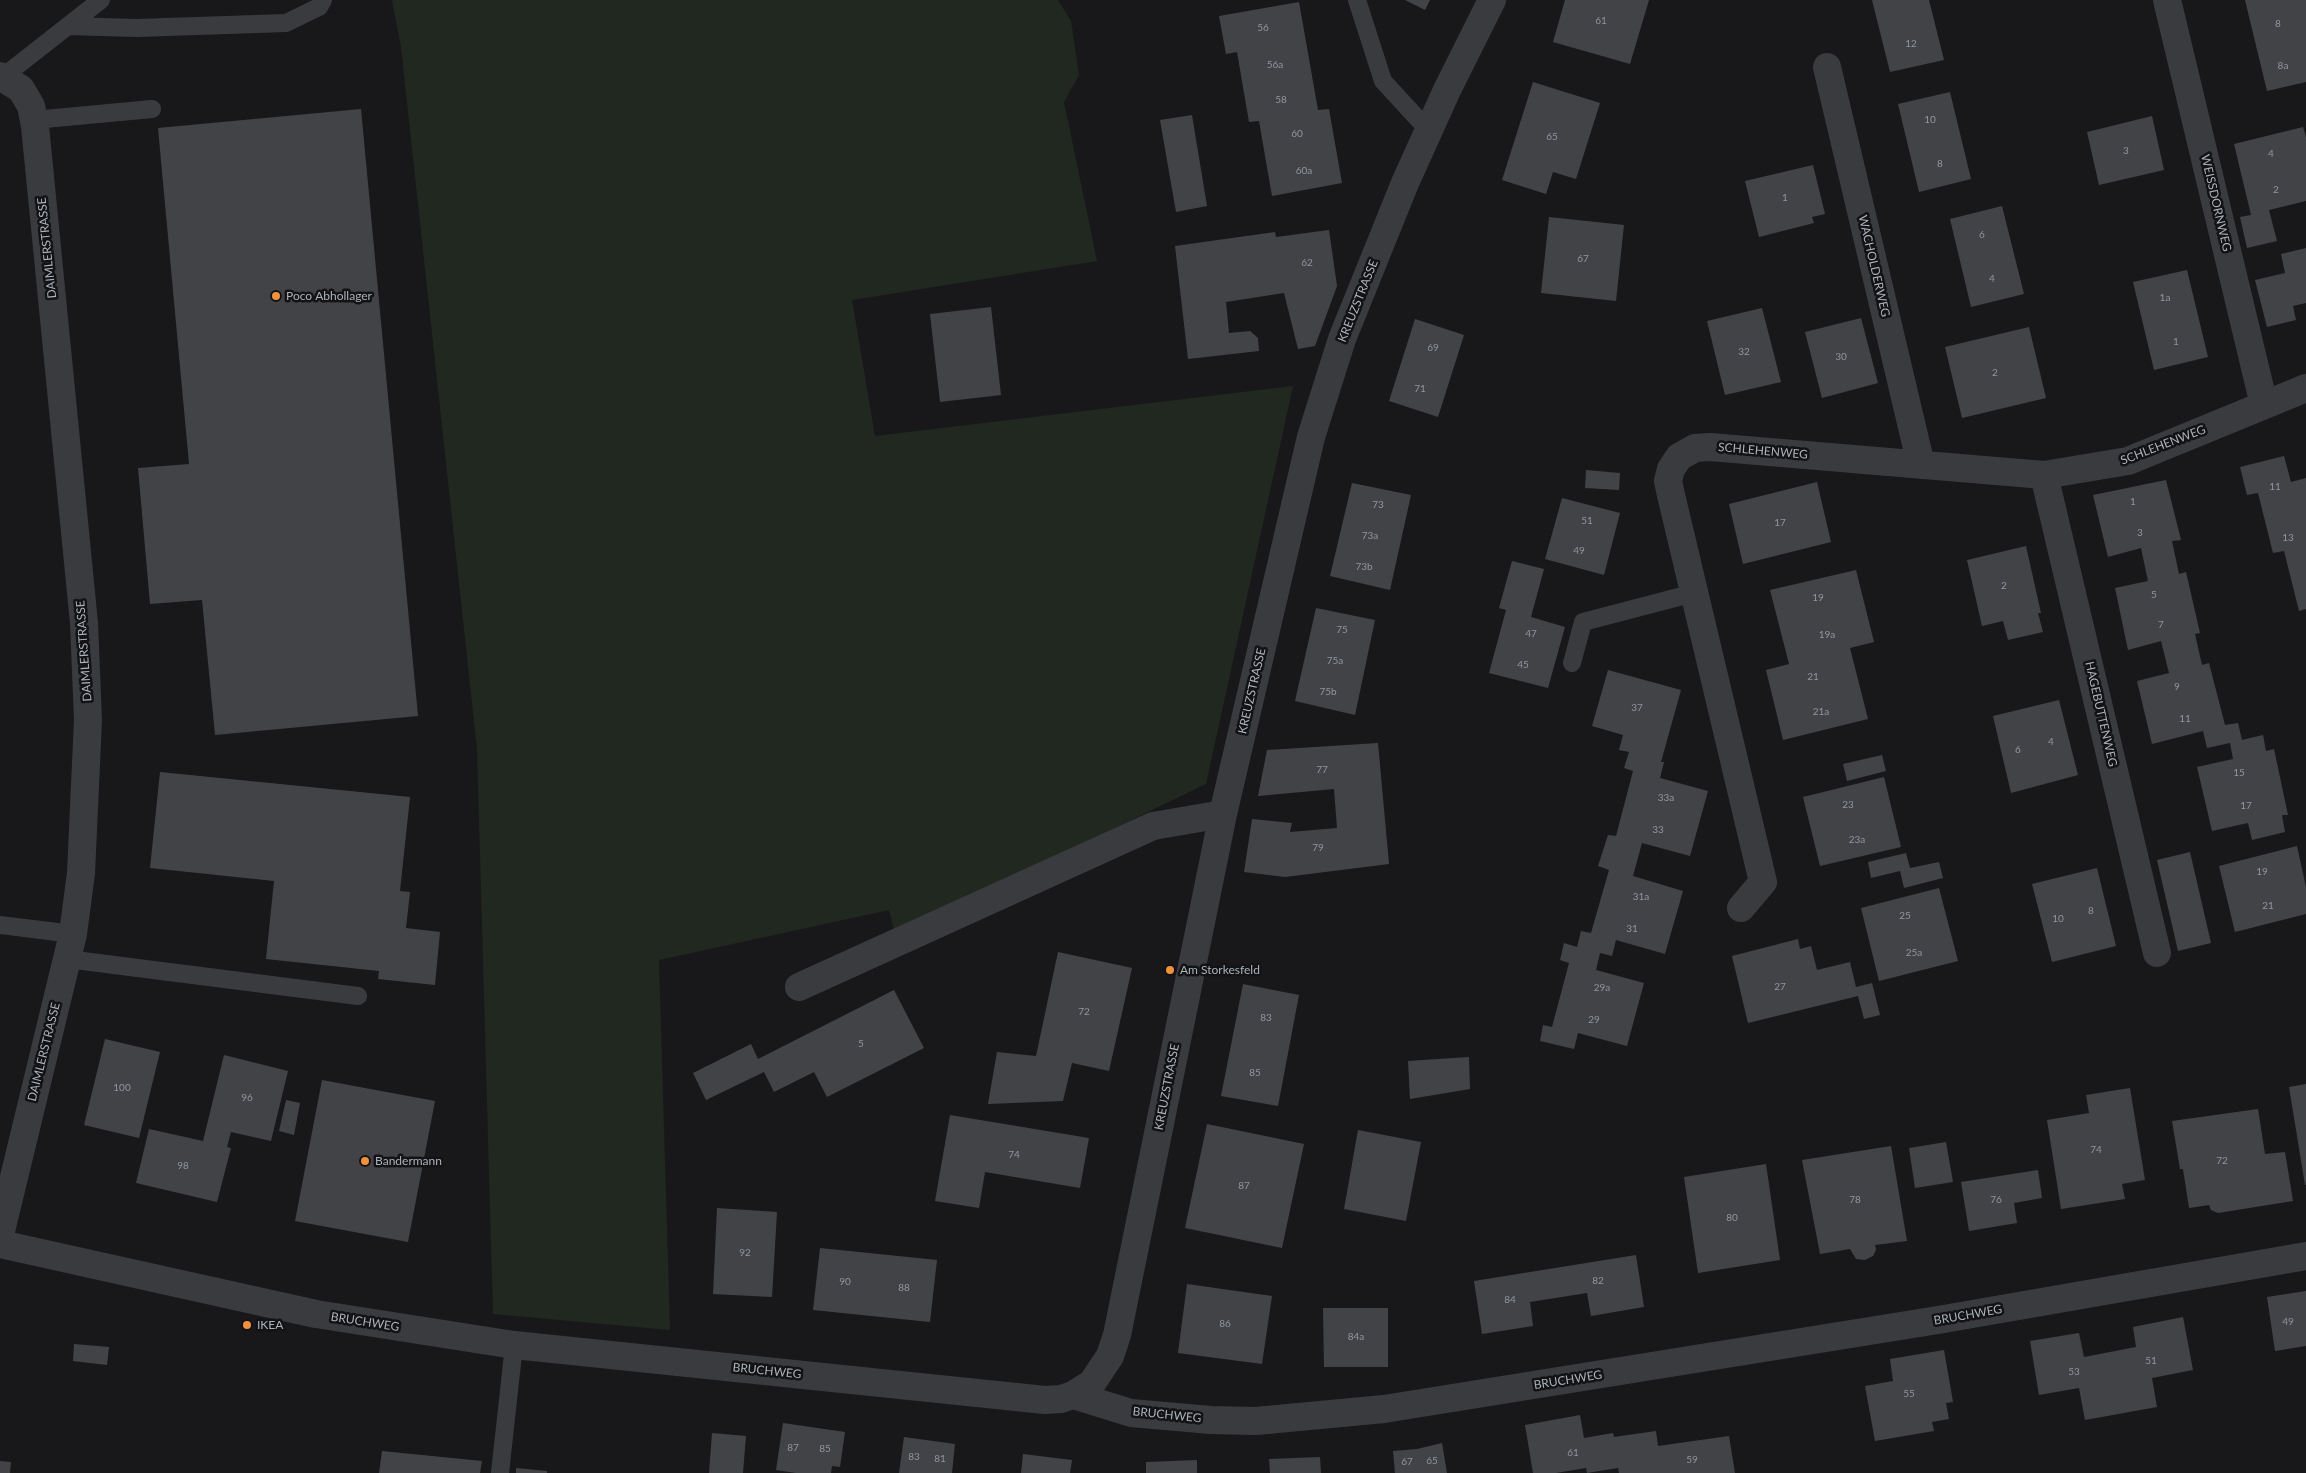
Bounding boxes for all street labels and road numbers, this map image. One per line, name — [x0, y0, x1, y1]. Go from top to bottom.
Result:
street label: WEISSDORNWEG — [2198, 153, 2234, 253]
street label: DAIMLERSTRASSE — [35, 197, 59, 299]
street label: WACHOLDERWEG — [1855, 214, 1893, 318]
street label: KREUZSTRASSE — [1335, 258, 1381, 344]
street label: SCHLEHENWEG — [2118, 422, 2208, 468]
street label: SCHLEHENWEG — [1718, 440, 1808, 462]
street label: DAIMLERSTRASSE — [73, 600, 95, 702]
street label: KREUZSTRASSE — [1235, 647, 1269, 735]
street label: HAGEBUTTENWEG — [2082, 660, 2120, 768]
street label: DAIMLERSTRASSE — [25, 1001, 63, 1103]
street label: KREUZSTRASSE — [1152, 1043, 1182, 1131]
street label: BRUCHWEG — [1933, 1302, 2003, 1328]
street label: BRUCHWEG — [330, 1309, 400, 1335]
street label: BRUCHWEG — [732, 1360, 802, 1382]
street label: BRUCHWEG — [1533, 1367, 1603, 1393]
street label: BRUCHWEG — [1132, 1404, 1202, 1426]

